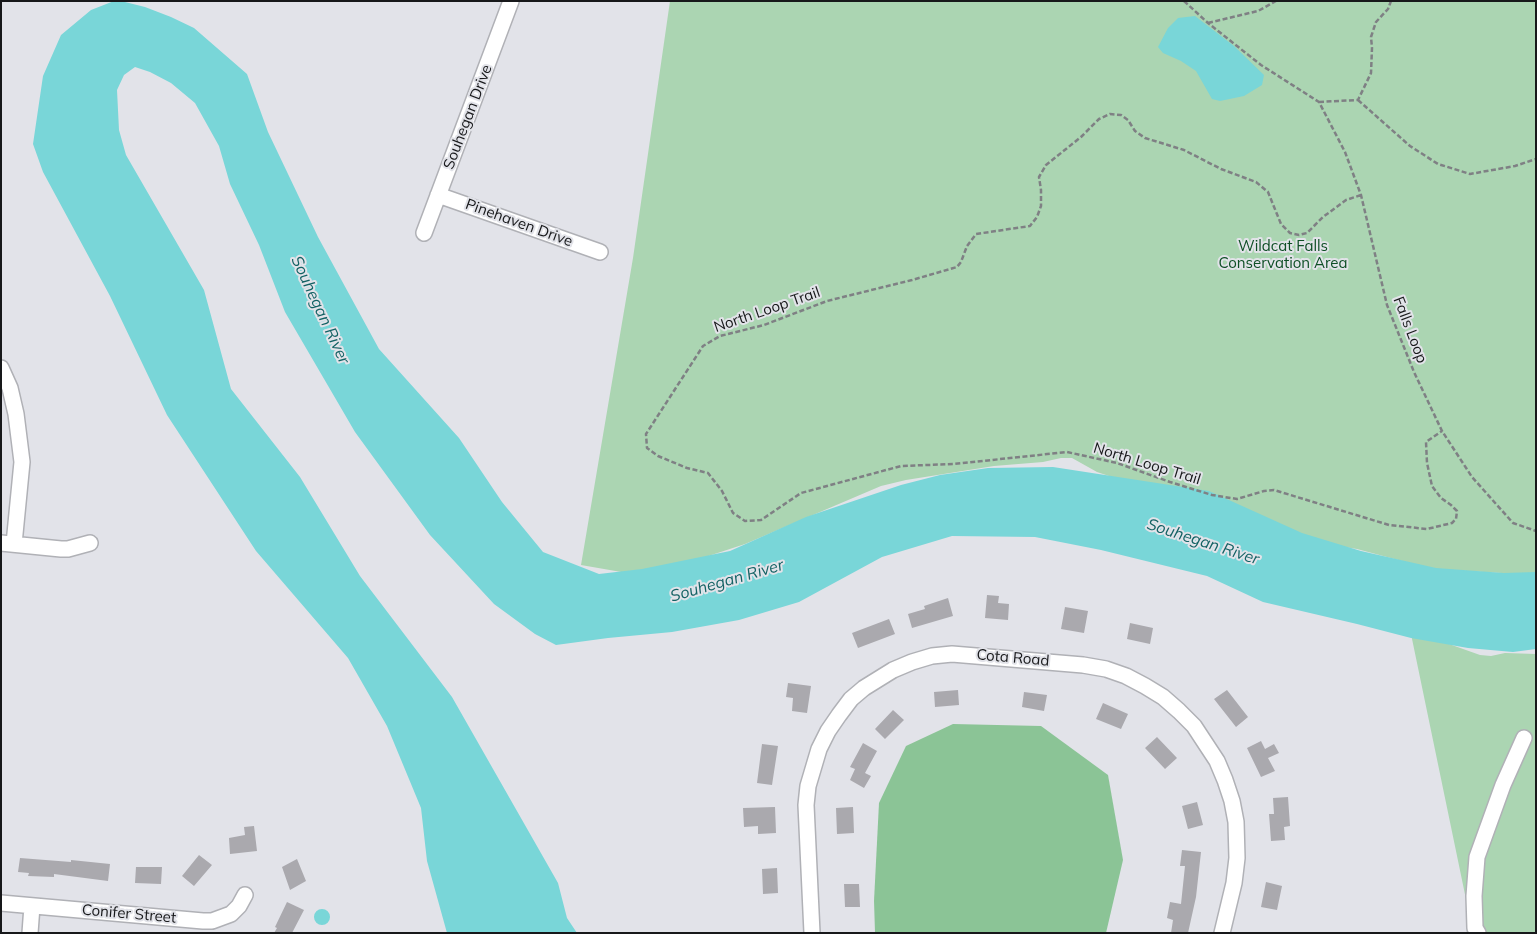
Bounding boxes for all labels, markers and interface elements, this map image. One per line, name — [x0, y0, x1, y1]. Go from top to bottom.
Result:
street label: Souhegan Drive — [440, 62, 496, 172]
street label: Pinehaven Drive — [463, 195, 575, 251]
park label: Wildcat Falls Conservation Area — [1218, 237, 1348, 272]
water label: Souhegan River — [287, 253, 353, 367]
street label: North Loop Trail — [712, 283, 822, 337]
street label: Falls Loop — [1389, 294, 1431, 366]
street label: North Loop Trail — [1091, 439, 1203, 489]
water label: Souhegan River — [1144, 515, 1262, 569]
water label: Souhegan River — [668, 556, 786, 606]
street label: Cota Road — [976, 646, 1050, 670]
street label: Conifer Street — [81, 901, 177, 927]

